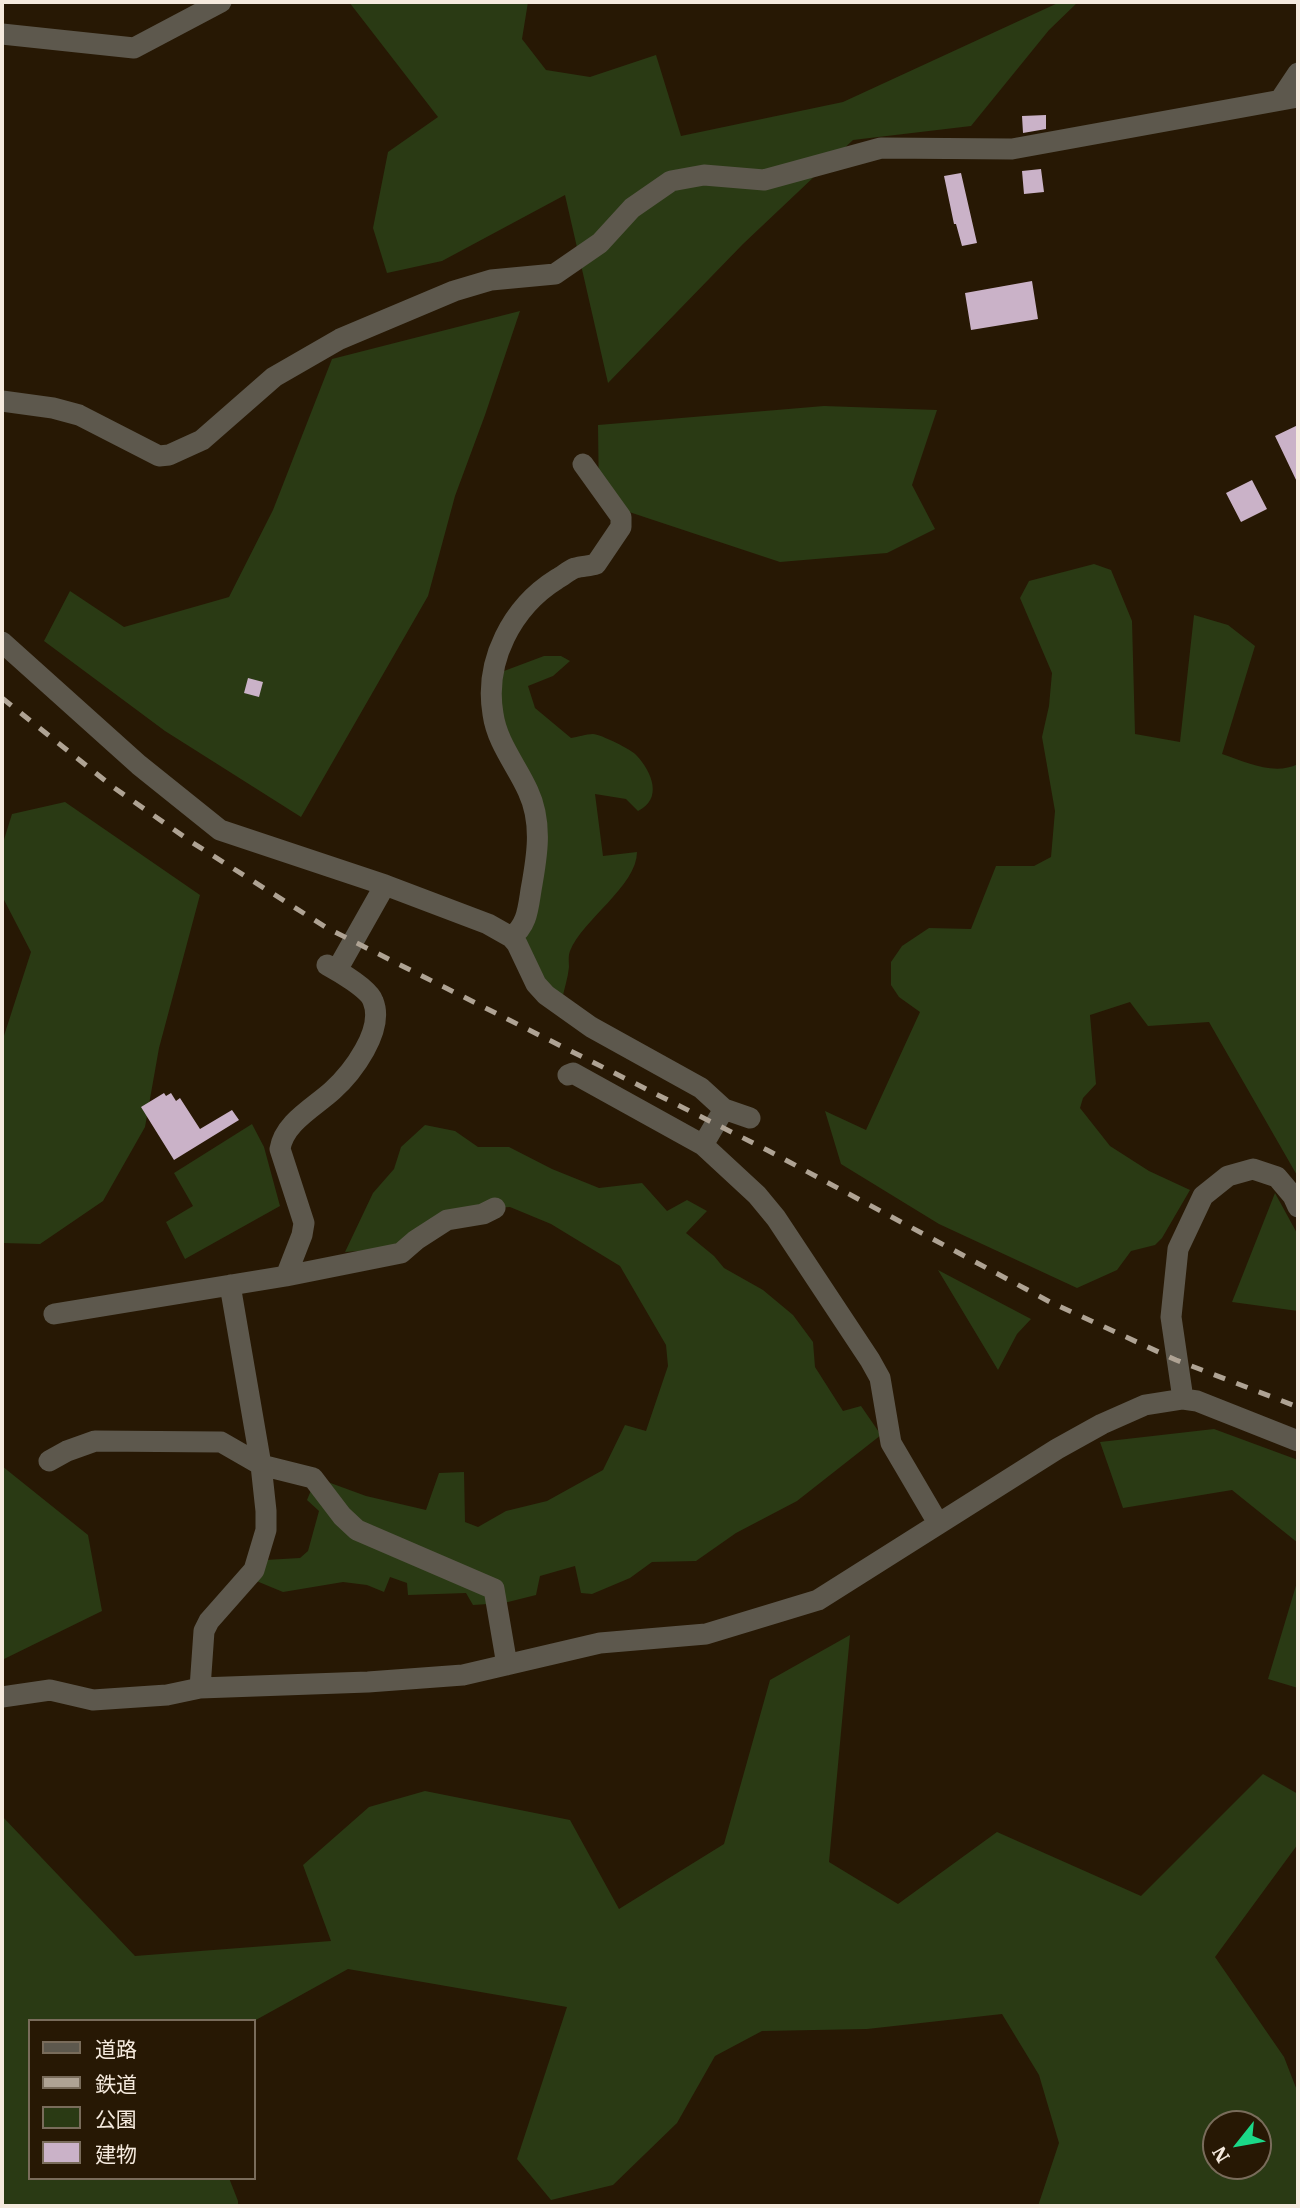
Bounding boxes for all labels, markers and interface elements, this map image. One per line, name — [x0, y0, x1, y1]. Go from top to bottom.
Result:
legend — [28, 2019, 256, 2180]
text: 道路 — [95, 2035, 137, 2063]
text: 鉄道 — [95, 2070, 137, 2098]
text: 公園 — [95, 2105, 137, 2133]
north arrow — [1202, 2110, 1272, 2180]
text: 建物 — [95, 2140, 137, 2168]
text: N — [1207, 2142, 1235, 2167]

